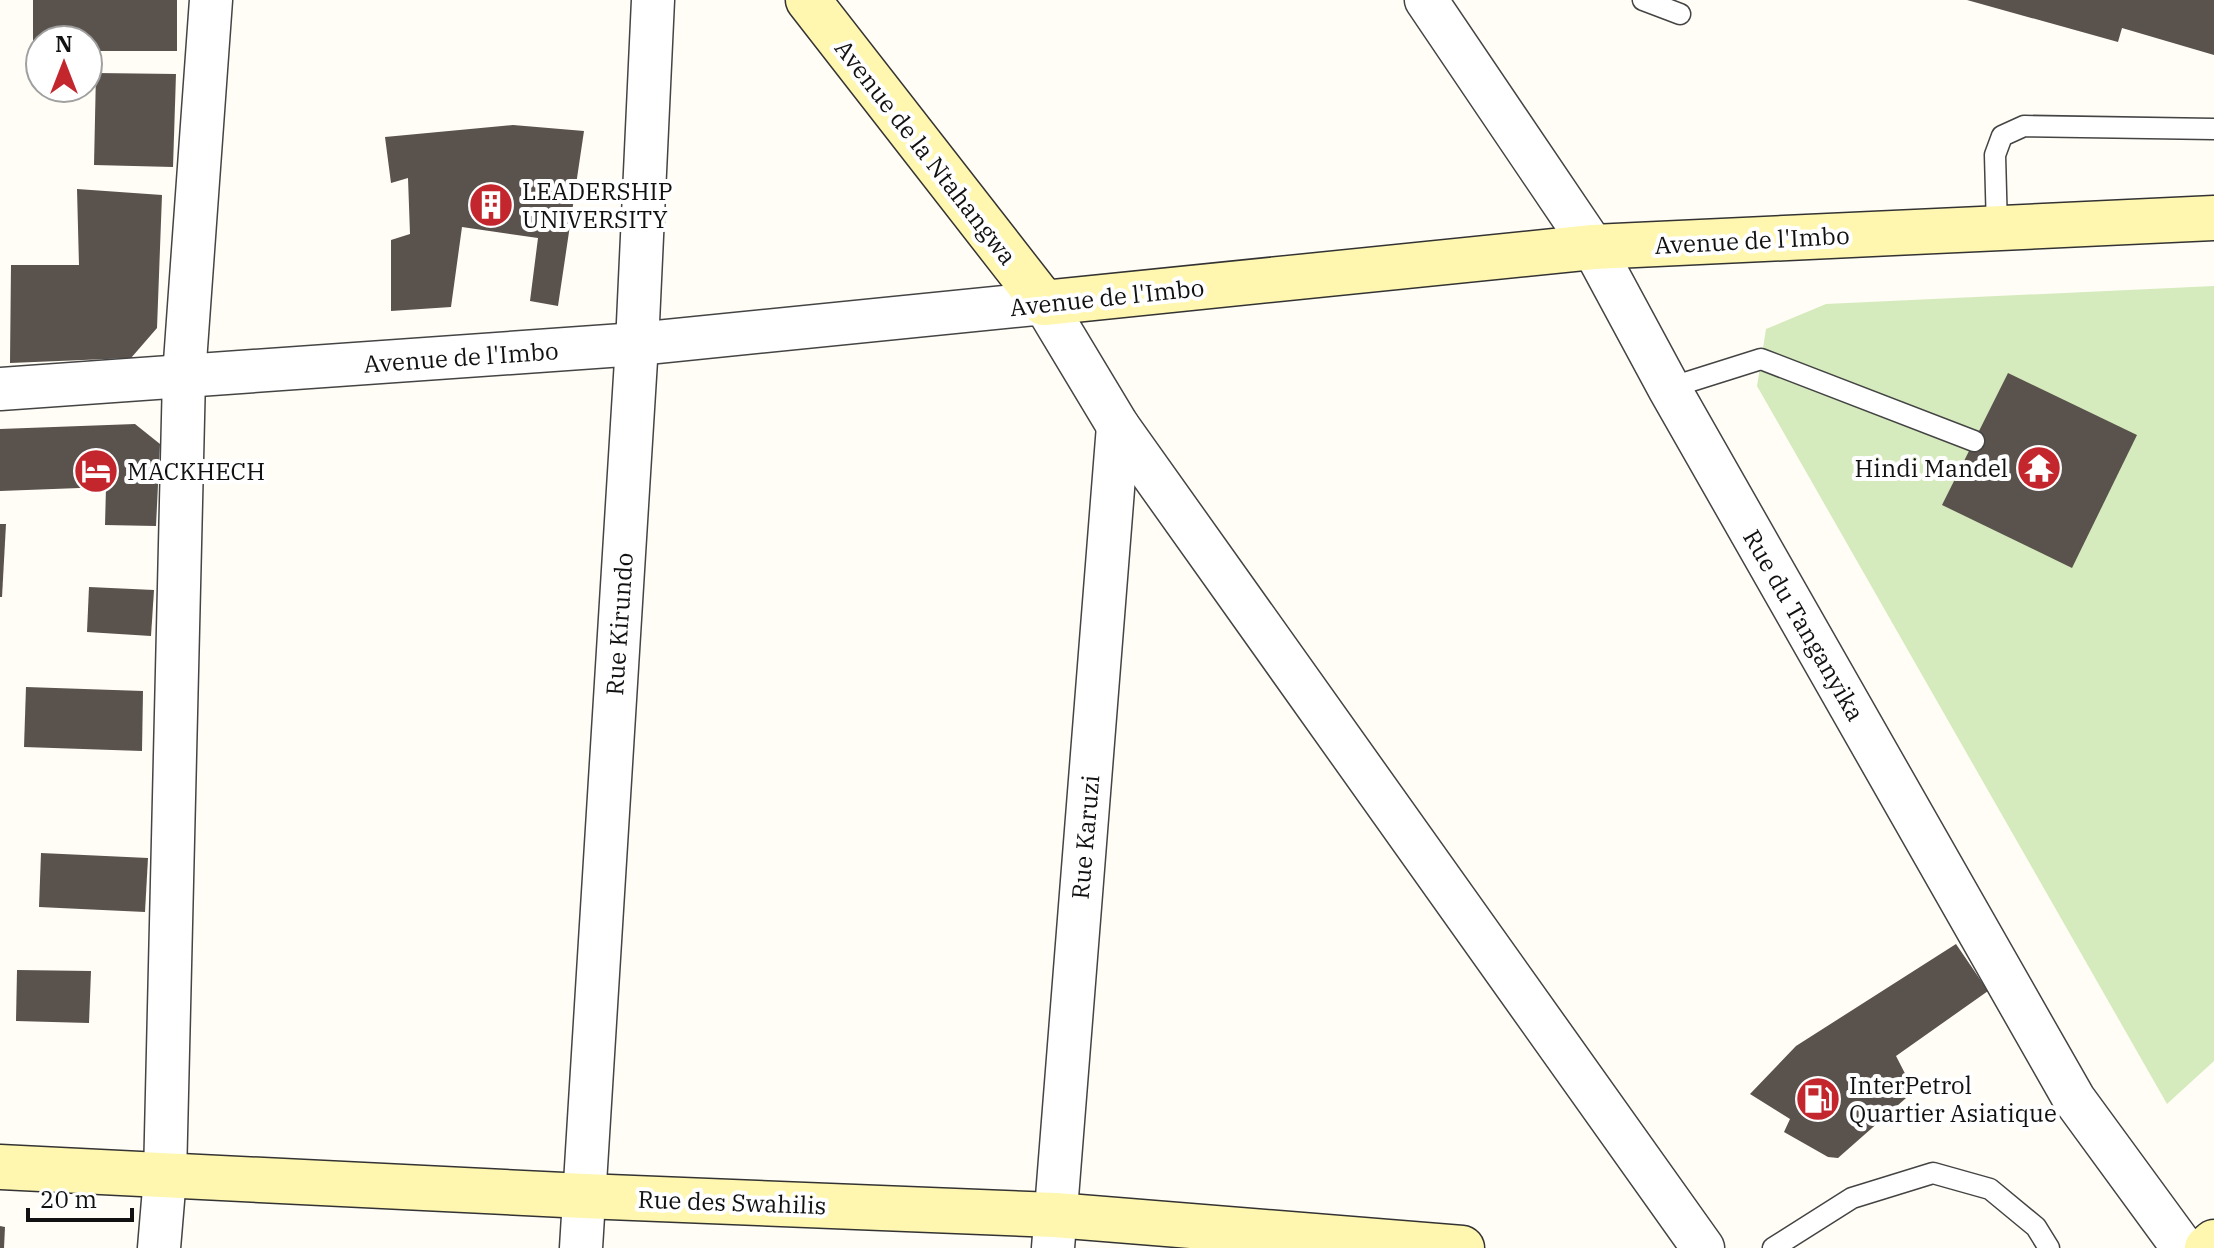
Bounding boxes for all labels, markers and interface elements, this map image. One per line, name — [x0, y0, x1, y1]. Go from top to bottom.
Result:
north arrow — [24, 24, 104, 104]
text: N — [55, 29, 73, 58]
street label: Avenue de la Ntahangwa — [828, 33, 1024, 271]
place label: LEADERSHIP UNIVERSITY — [522, 175, 673, 235]
building icon: LEADERSHIP UNIVERSITY — [467, 181, 515, 229]
street label: Avenue de l'Imbo — [1654, 219, 1850, 261]
street label: Avenue de l'Imbo — [1008, 271, 1206, 323]
street label: Avenue de l'Imbo — [362, 334, 560, 380]
temple icon: Hindi Mandel — [2015, 444, 2063, 492]
hotel icon: MACKHECH — [72, 447, 120, 495]
place label: Hindi Mandel — [1854, 452, 2008, 484]
place label: MACKHECH — [127, 455, 265, 487]
street label: Rue du Tanganyika — [1736, 523, 1872, 727]
street label: Rue Kirundo — [598, 551, 640, 697]
street label: Rue Karuzi — [1064, 773, 1106, 901]
place label: InterPetrol Quartier Asiatique — [1849, 1069, 2057, 1129]
fuel station icon: InterPetrol Quartier Asiatique — [1794, 1075, 1842, 1123]
scale bar — [28, 1172, 132, 1222]
text: 20 m — [40, 1183, 97, 1215]
street label: Rue des Swahilis — [637, 1183, 827, 1221]

